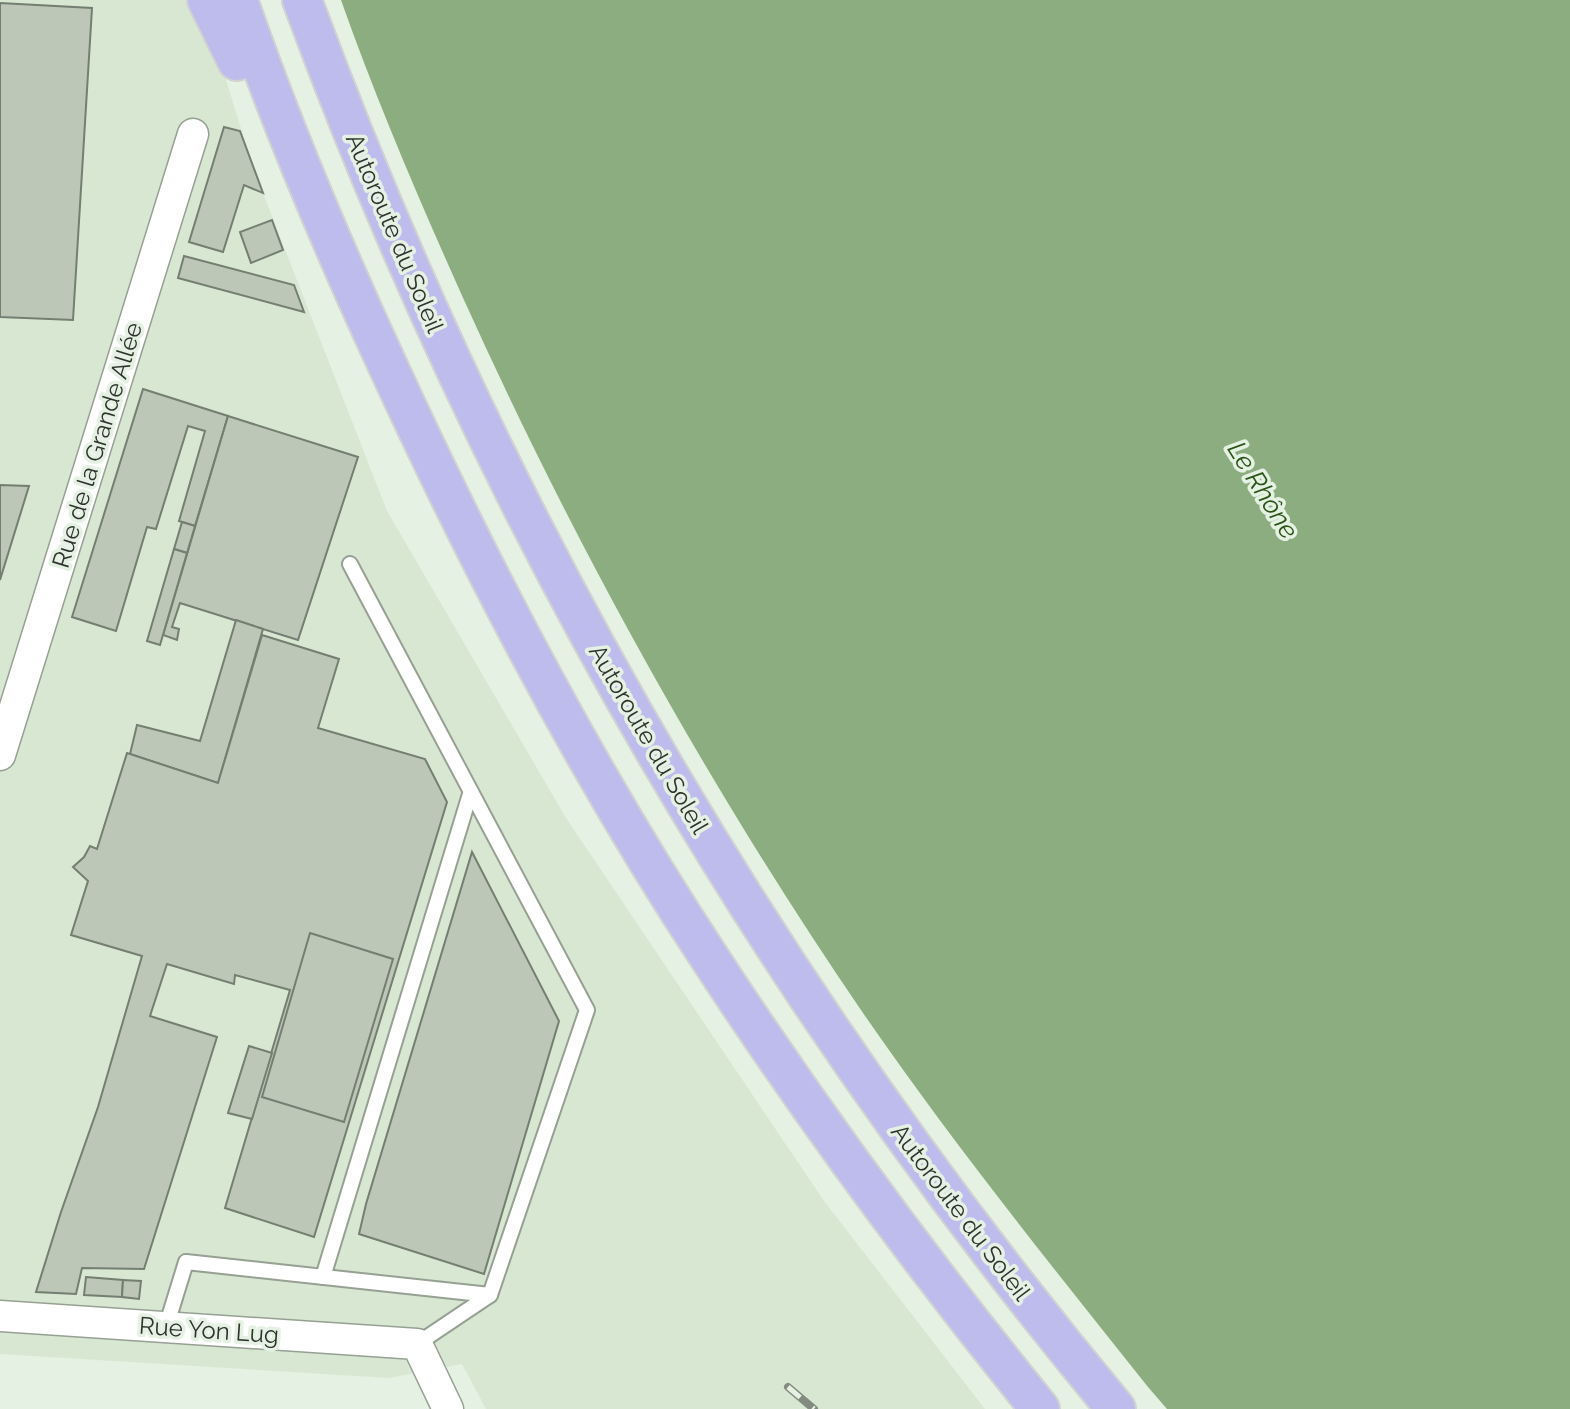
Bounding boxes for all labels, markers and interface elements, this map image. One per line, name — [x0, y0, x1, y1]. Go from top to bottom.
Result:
street label: Autoroute du Soleil — [340, 129, 450, 337]
street label: Rue de la Grande Allée — [46, 319, 148, 571]
water label: Le Rhône — [1222, 436, 1304, 544]
street label: Autoroute du Soleil — [583, 639, 715, 839]
street label: Autoroute du Soleil — [885, 1118, 1037, 1306]
street label: Rue Yon Lug — [138, 1311, 280, 1349]

